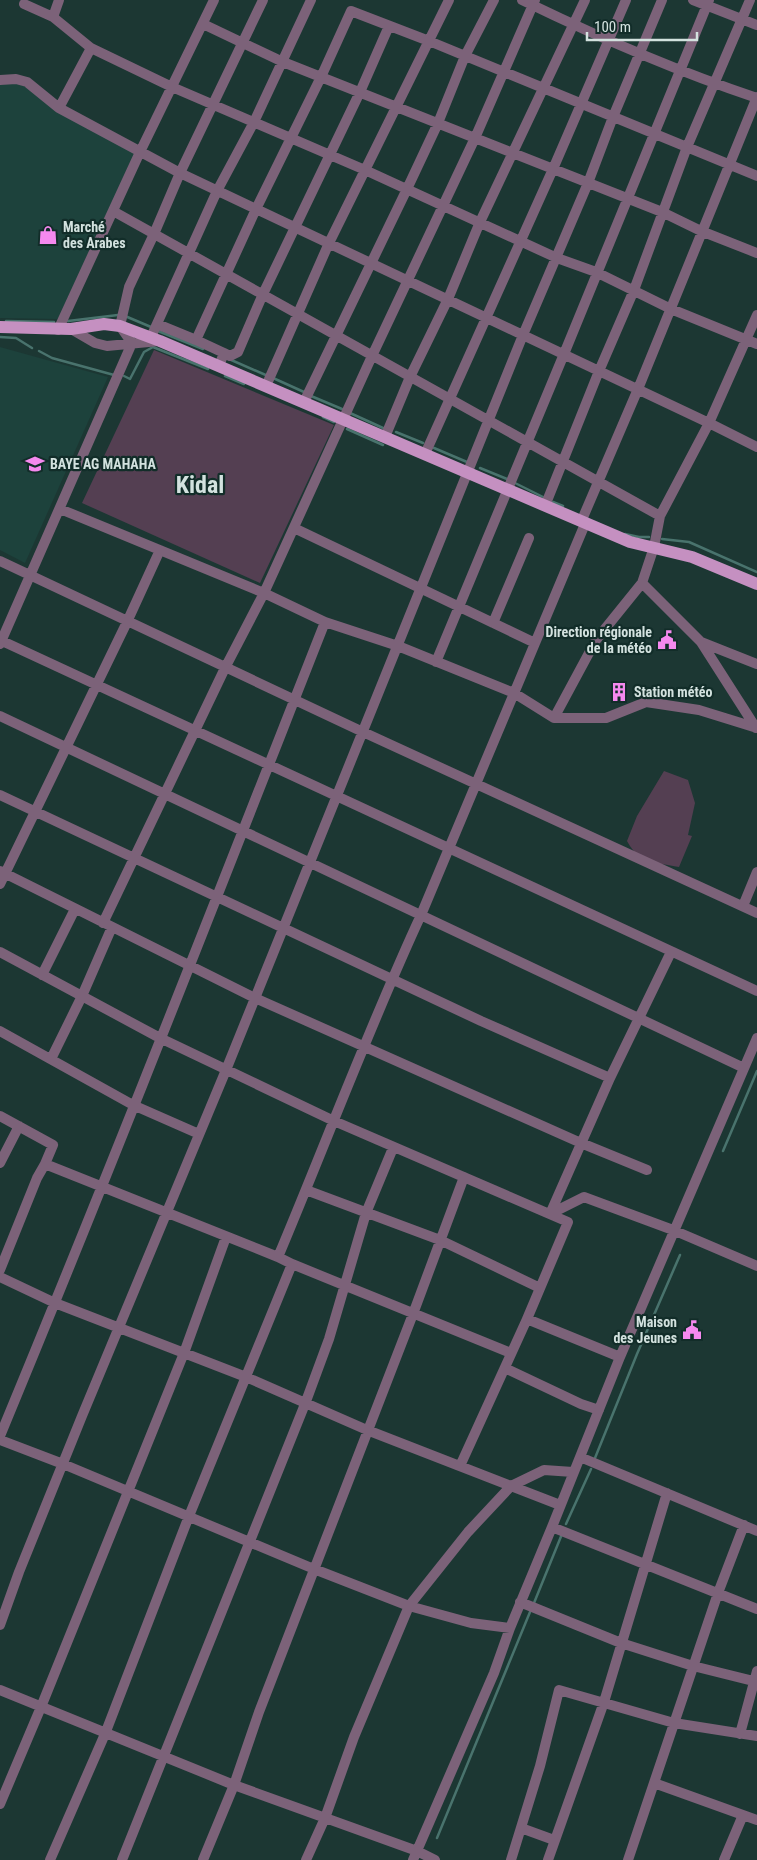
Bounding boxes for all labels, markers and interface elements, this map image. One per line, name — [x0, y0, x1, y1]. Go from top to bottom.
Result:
scale bar — [587, 10, 697, 42]
text: 100 m — [594, 18, 631, 36]
place label: Marché des Arabes — [63, 219, 126, 251]
shop icon: Marché des Arabes — [37, 224, 59, 246]
school or university icon: BAYE AG MAHAHA — [24, 453, 46, 475]
place label: BAYE AG MAHAHA — [50, 456, 156, 472]
district label: Kidal — [176, 471, 224, 499]
place label: Direction régionale de la météo — [546, 624, 652, 656]
public building icon: Direction régionale de la météo — [656, 629, 678, 651]
building icon: Station météo — [608, 681, 630, 703]
place label: Station météo — [634, 684, 712, 700]
place label: Maison des Jeunes — [613, 1314, 677, 1346]
public building icon: Maison des Jeunes — [681, 1319, 703, 1341]

